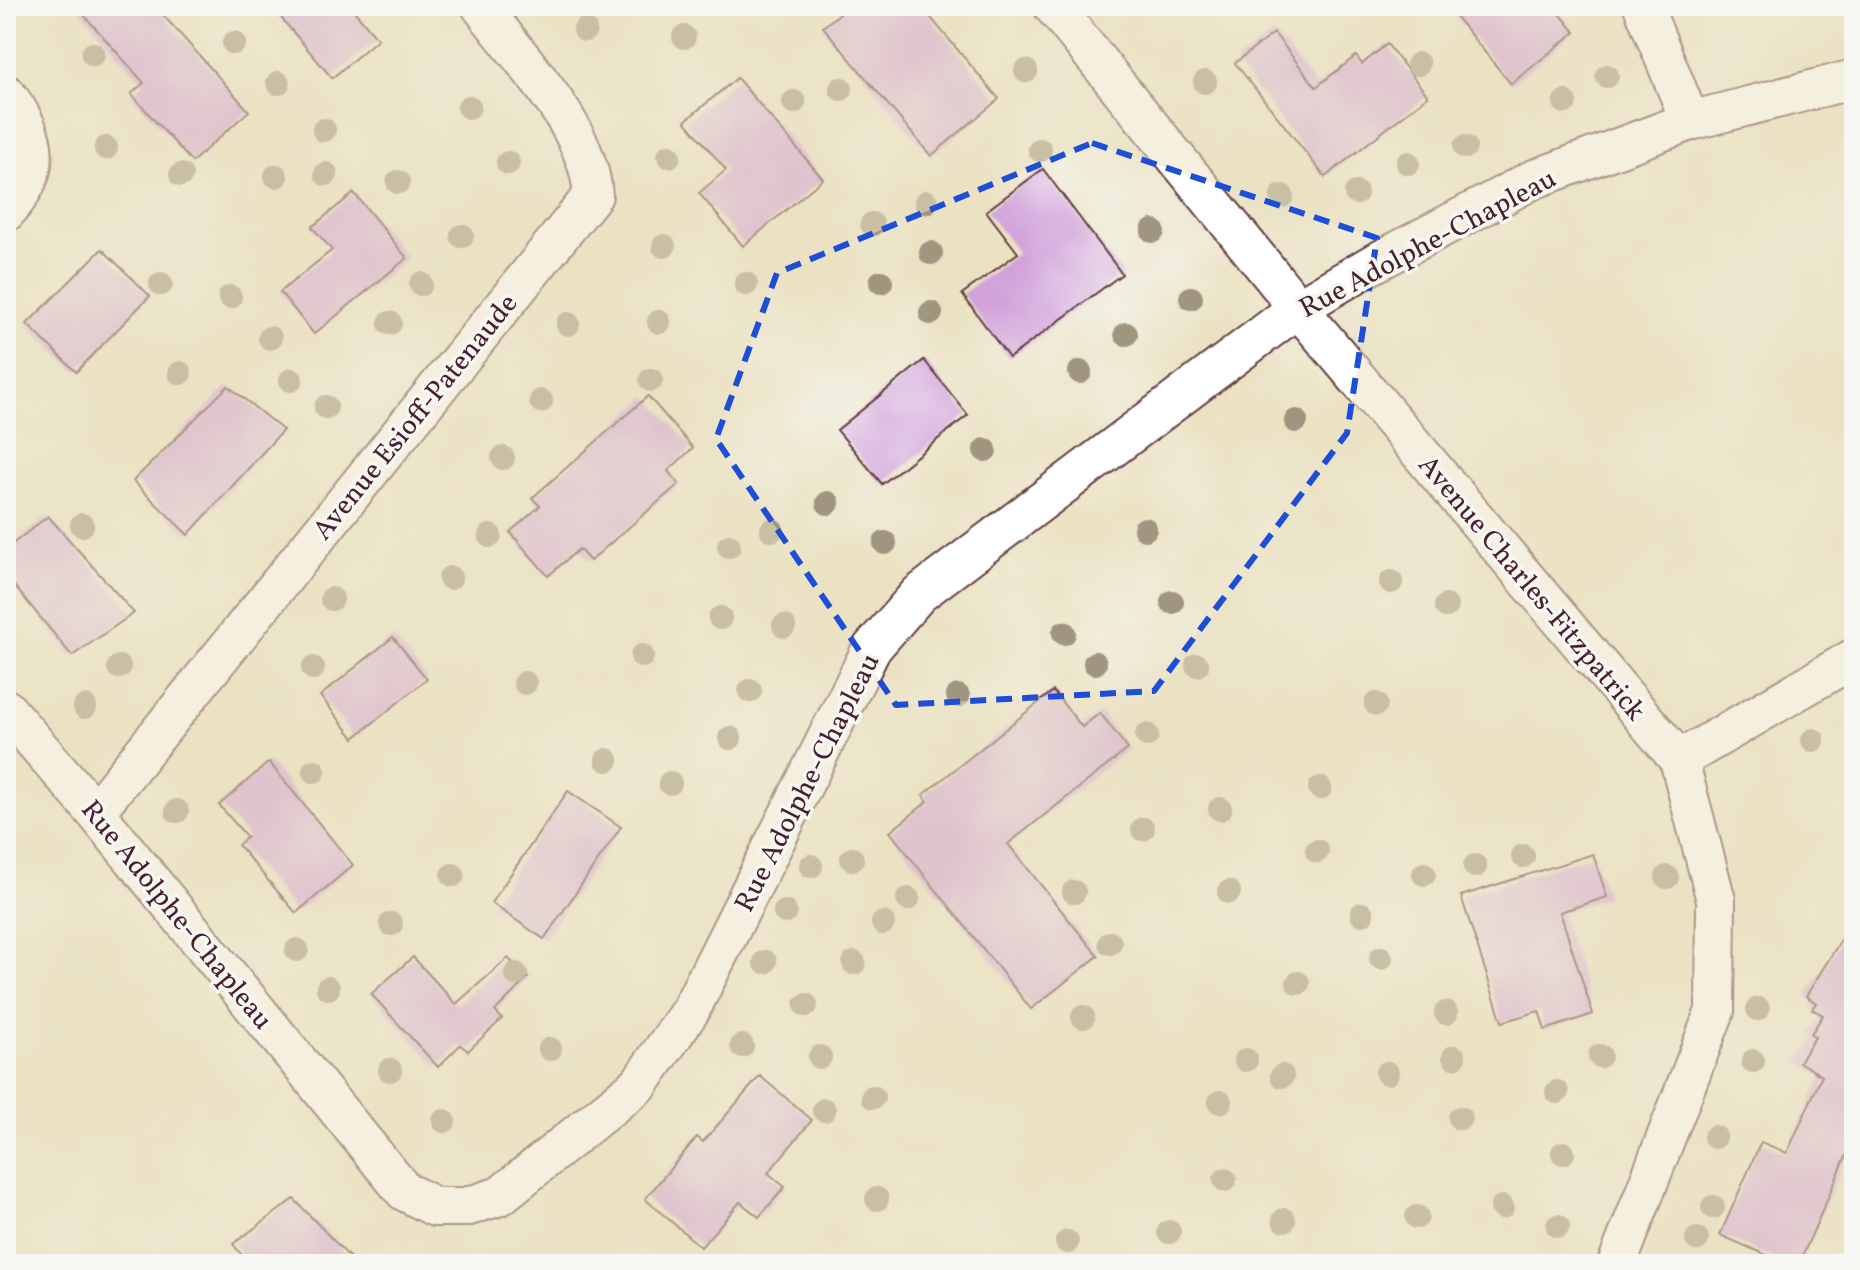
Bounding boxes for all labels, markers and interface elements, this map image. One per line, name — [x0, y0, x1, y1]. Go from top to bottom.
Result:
street label: Rue Adolphe-Chapleau — [1293, 160, 1564, 329]
street label: Avenue Esioff-Patenaude — [304, 286, 528, 549]
street label: Avenue Charles-Fitzpatrick — [1408, 447, 1654, 730]
street label: Rue Adolphe-Chapleau — [726, 647, 890, 919]
street label: Rue Adolphe-Chapleau — [71, 792, 281, 1039]

